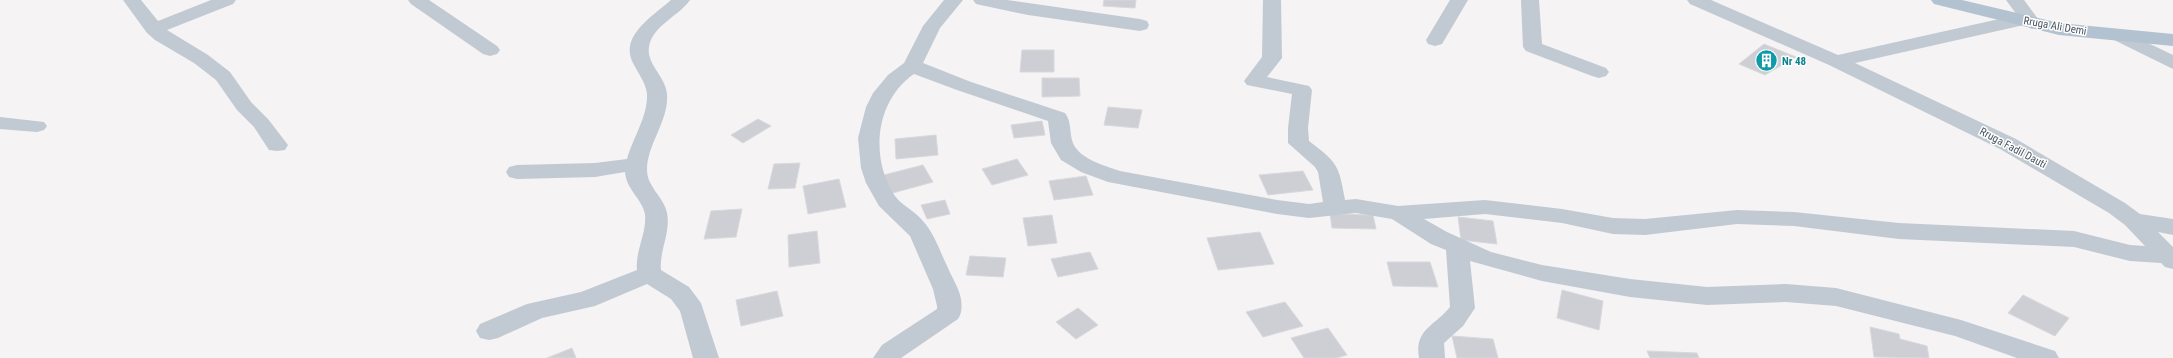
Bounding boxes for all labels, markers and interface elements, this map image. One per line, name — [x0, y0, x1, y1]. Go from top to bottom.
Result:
street label: Rruga Ali Demi — [2022, 14, 2088, 38]
building icon: Nr 48 — [1754, 48, 1780, 74]
place label: Nr 48 — [1782, 55, 1806, 68]
street label: Rruga Fadil Dauti — [1977, 125, 2049, 171]

